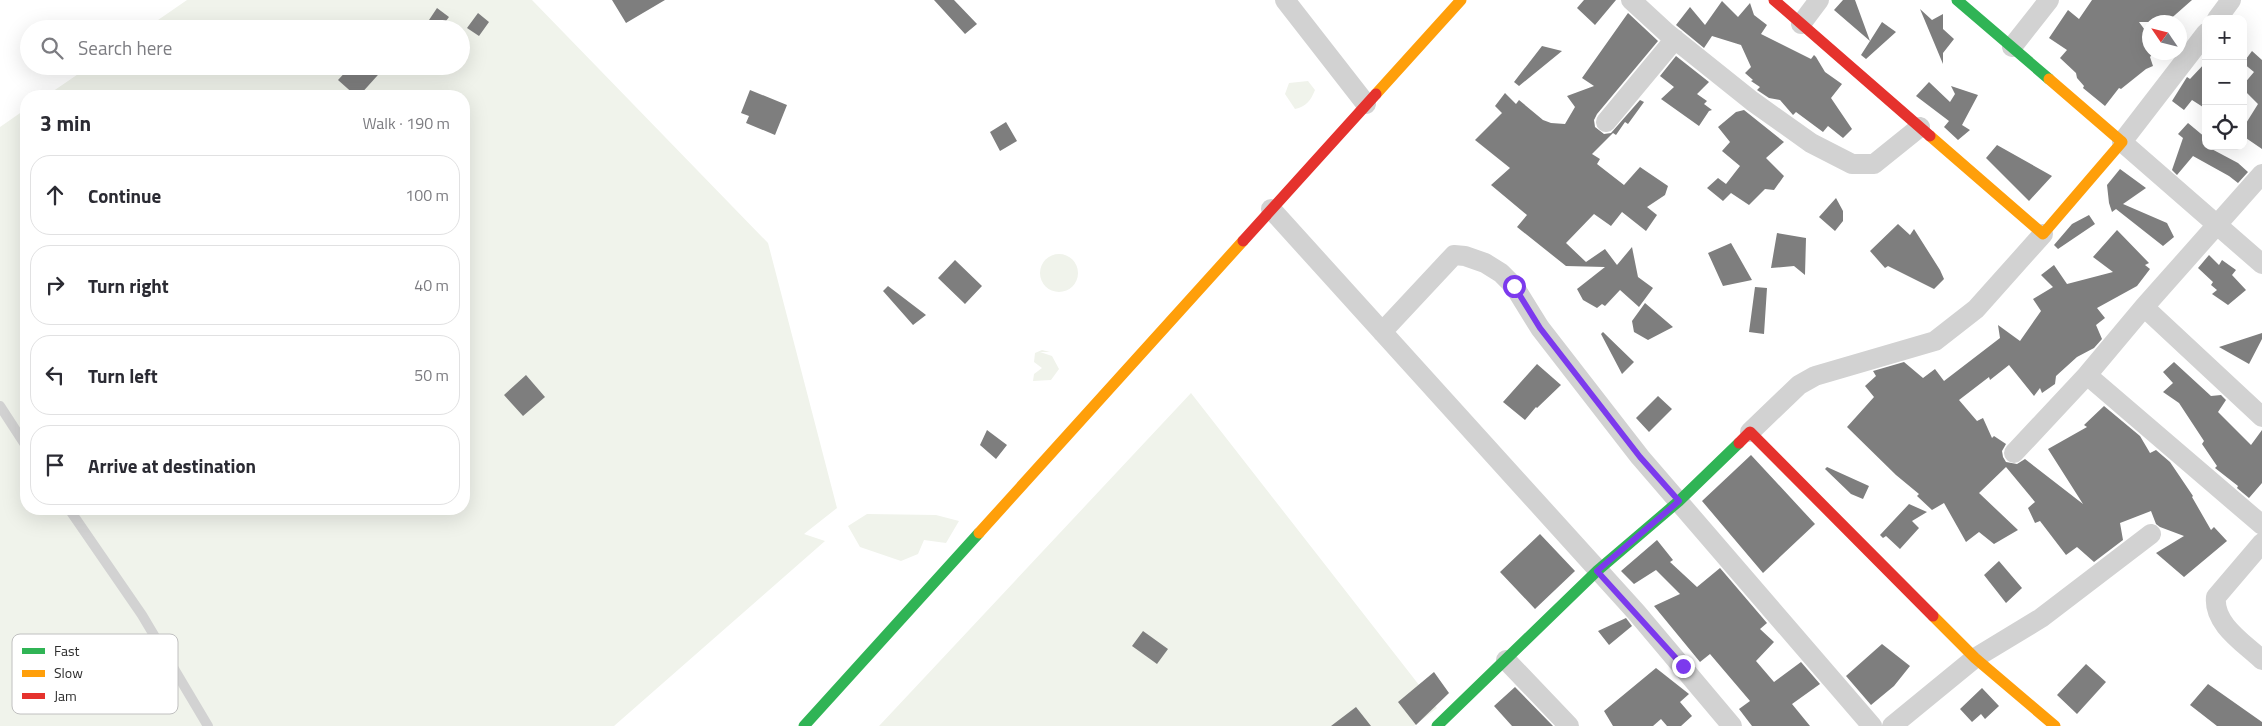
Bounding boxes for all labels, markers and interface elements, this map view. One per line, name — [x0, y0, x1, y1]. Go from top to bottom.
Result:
north arrow — [2142, 15, 2187, 60]
map controls — [2202, 15, 2247, 150]
button: + — [2202, 15, 2247, 60]
search box — [20, 20, 470, 75]
text: Search here — [78, 33, 172, 62]
icon: search — [38, 34, 66, 62]
button: − — [2202, 60, 2247, 105]
button: locate — [2202, 105, 2247, 150]
text: 3 min — [40, 107, 91, 139]
text: Walk · 190 m — [362, 111, 450, 135]
icon: ahead — [41, 181, 69, 209]
text: Continue — [88, 181, 161, 210]
text: 100 m — [405, 183, 449, 207]
icon: right — [41, 271, 69, 299]
text: Turn right — [88, 271, 169, 300]
text: 40 m — [414, 273, 449, 297]
route start — [1503, 275, 1526, 298]
icon: left — [41, 361, 69, 389]
text: Turn left — [88, 361, 158, 390]
text: 50 m — [414, 363, 449, 387]
icon: arrive — [41, 451, 69, 479]
text: Arrive at destination — [88, 451, 256, 480]
legend — [12, 634, 178, 714]
text: Fast — [54, 640, 79, 661]
route end — [1672, 655, 1695, 678]
text: Slow — [54, 662, 83, 683]
text: Jam — [54, 685, 77, 706]

